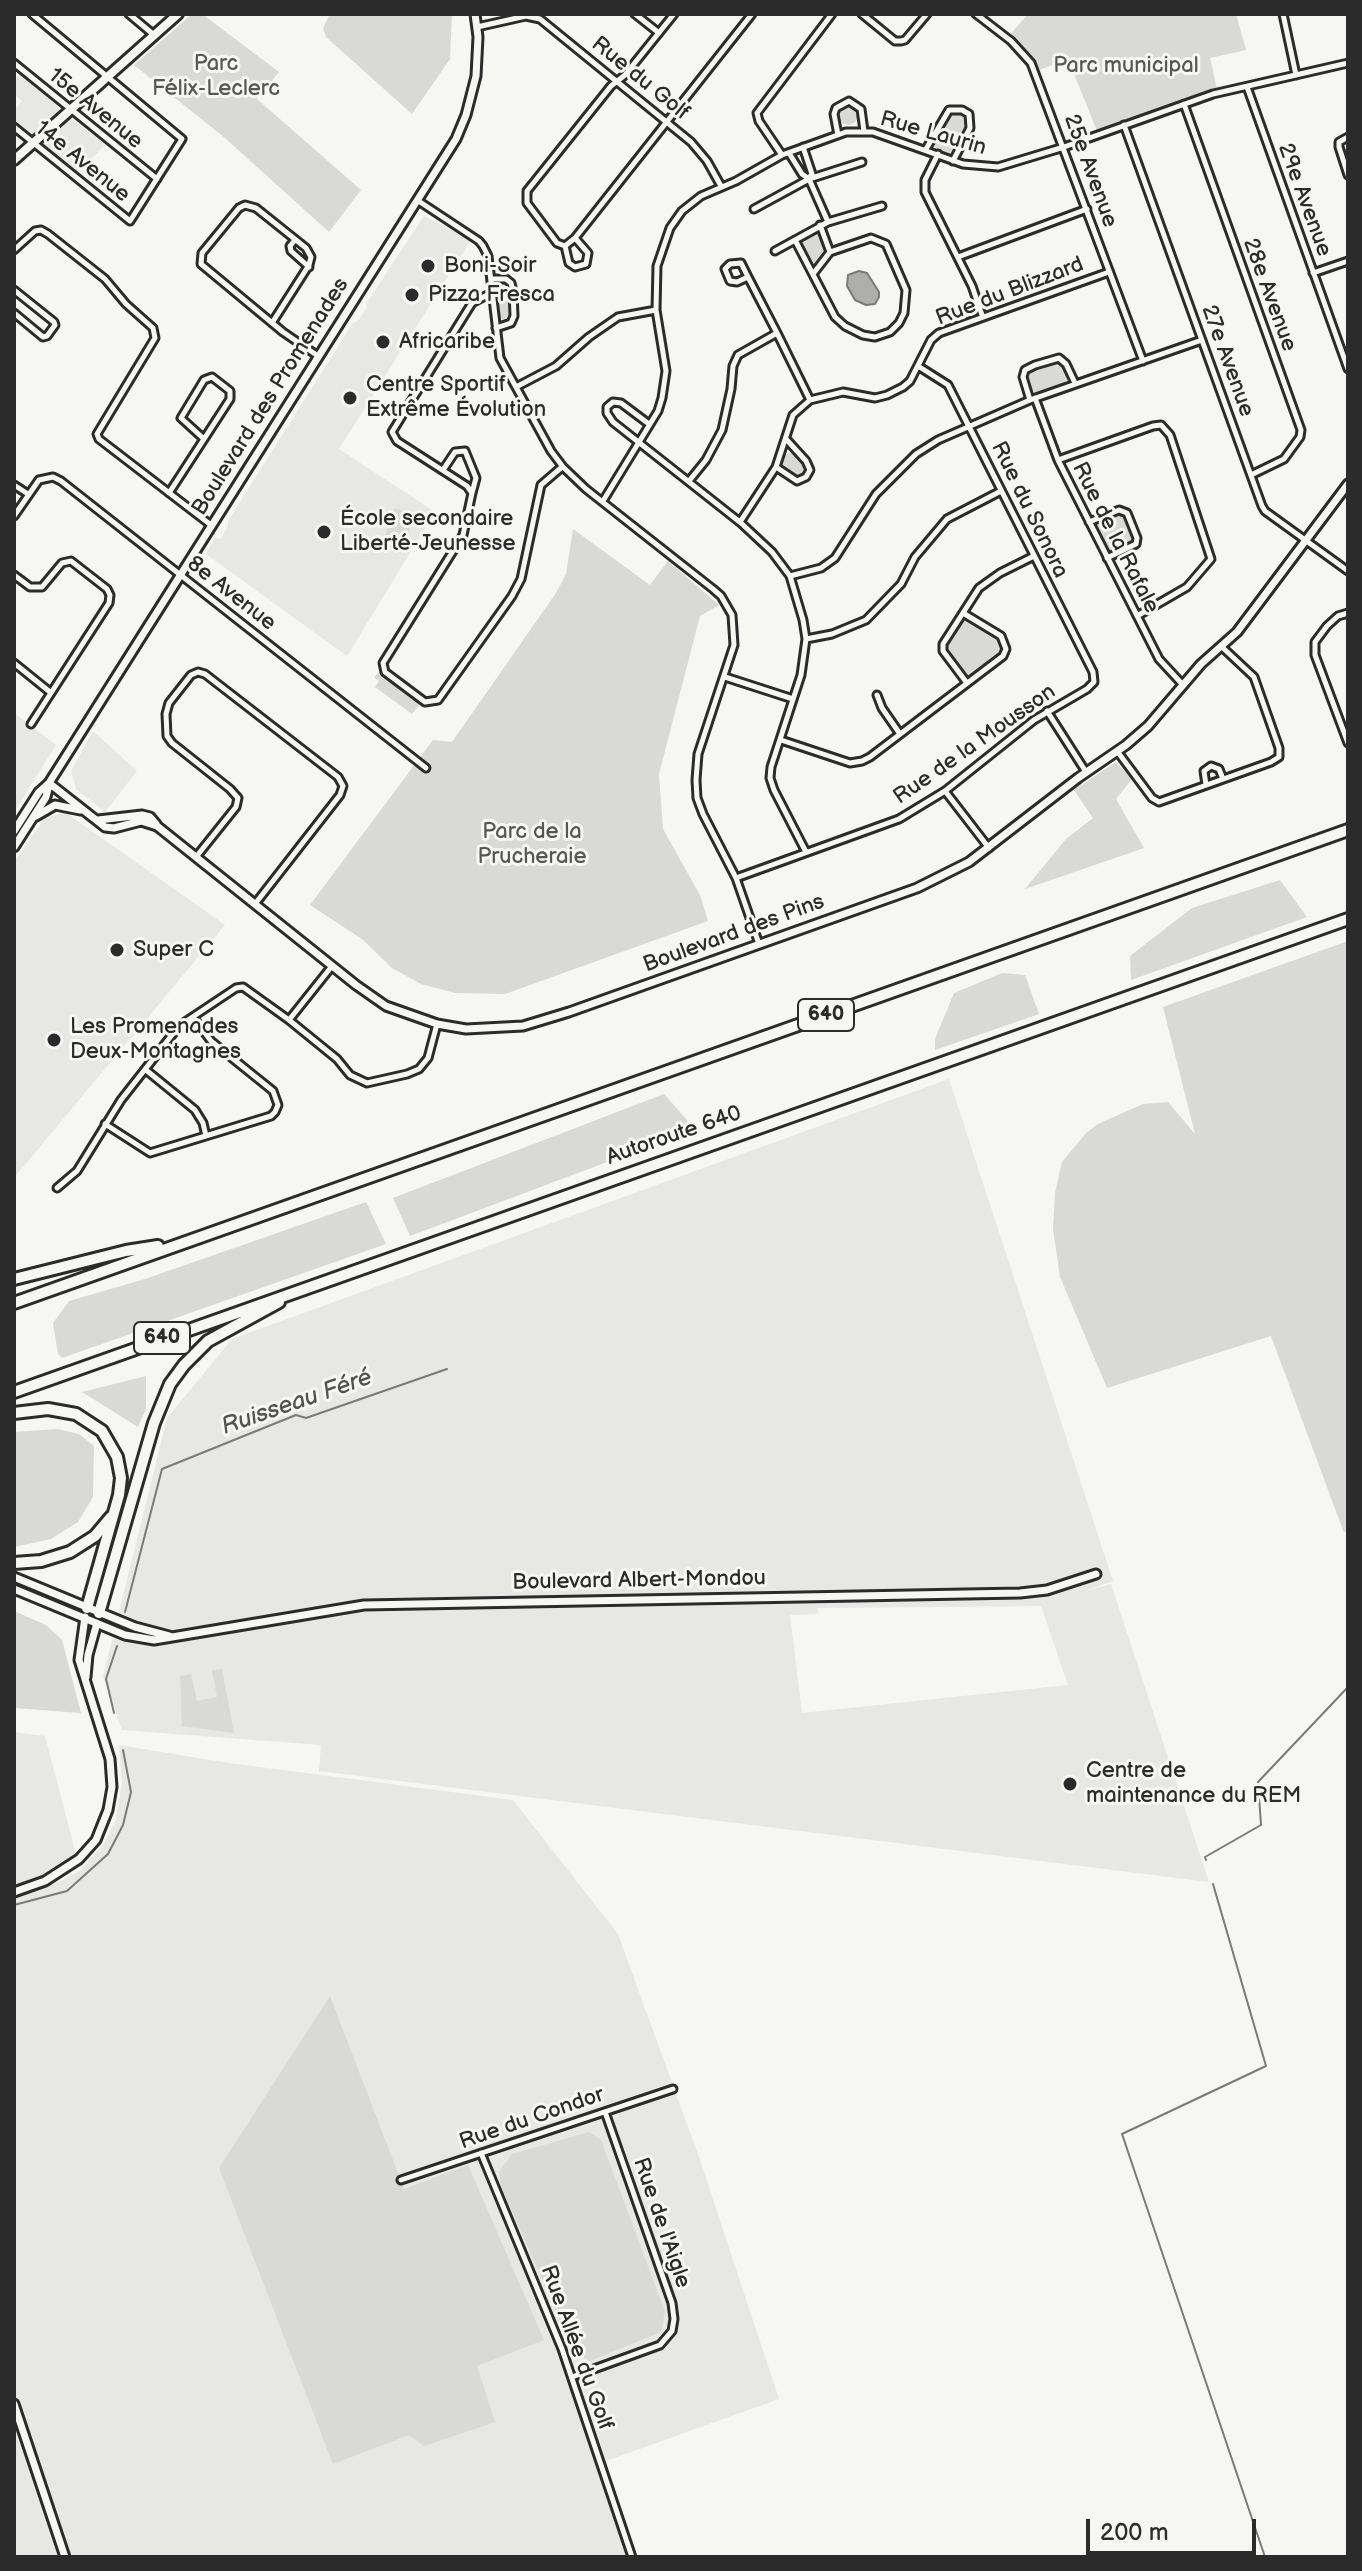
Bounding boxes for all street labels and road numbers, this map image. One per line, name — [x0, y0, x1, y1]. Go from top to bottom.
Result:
street label: Rue du Golf — [586, 31, 694, 127]
street label: 15e Avenue — [42, 63, 148, 155]
street label: Rue Laurin — [877, 106, 989, 162]
street label: 25e Avenue — [1057, 111, 1123, 231]
street label: 14e Avenue — [29, 116, 135, 208]
street label: 29e Avenue — [1271, 140, 1337, 260]
street label: 28e Avenue — [1236, 235, 1302, 355]
street label: Rue du Blizzard — [932, 252, 1088, 332]
street label: Boulevard des Promenades — [187, 273, 355, 521]
street label: 27e Avenue — [1195, 302, 1259, 420]
street label: Rue du Sonora — [985, 438, 1073, 582]
street label: Rue de la Rafale — [1066, 458, 1164, 618]
street label: 8e Avenue — [181, 551, 281, 637]
street label: Rue de la Mousson — [889, 679, 1061, 811]
street label: Boulevard des Pins — [640, 889, 828, 979]
road number: 640 — [798, 999, 854, 1031]
street label: Autoroute 640 — [603, 1101, 745, 1171]
road number: 640 — [134, 1322, 190, 1354]
street label: Boulevard Albert-Mondou — [512, 1566, 766, 1596]
street label: Rue du Condor — [456, 2082, 608, 2156]
street label: Rue de l'Aigle — [626, 2154, 696, 2292]
street label: Rue Allée du Golf — [534, 2262, 618, 2434]

